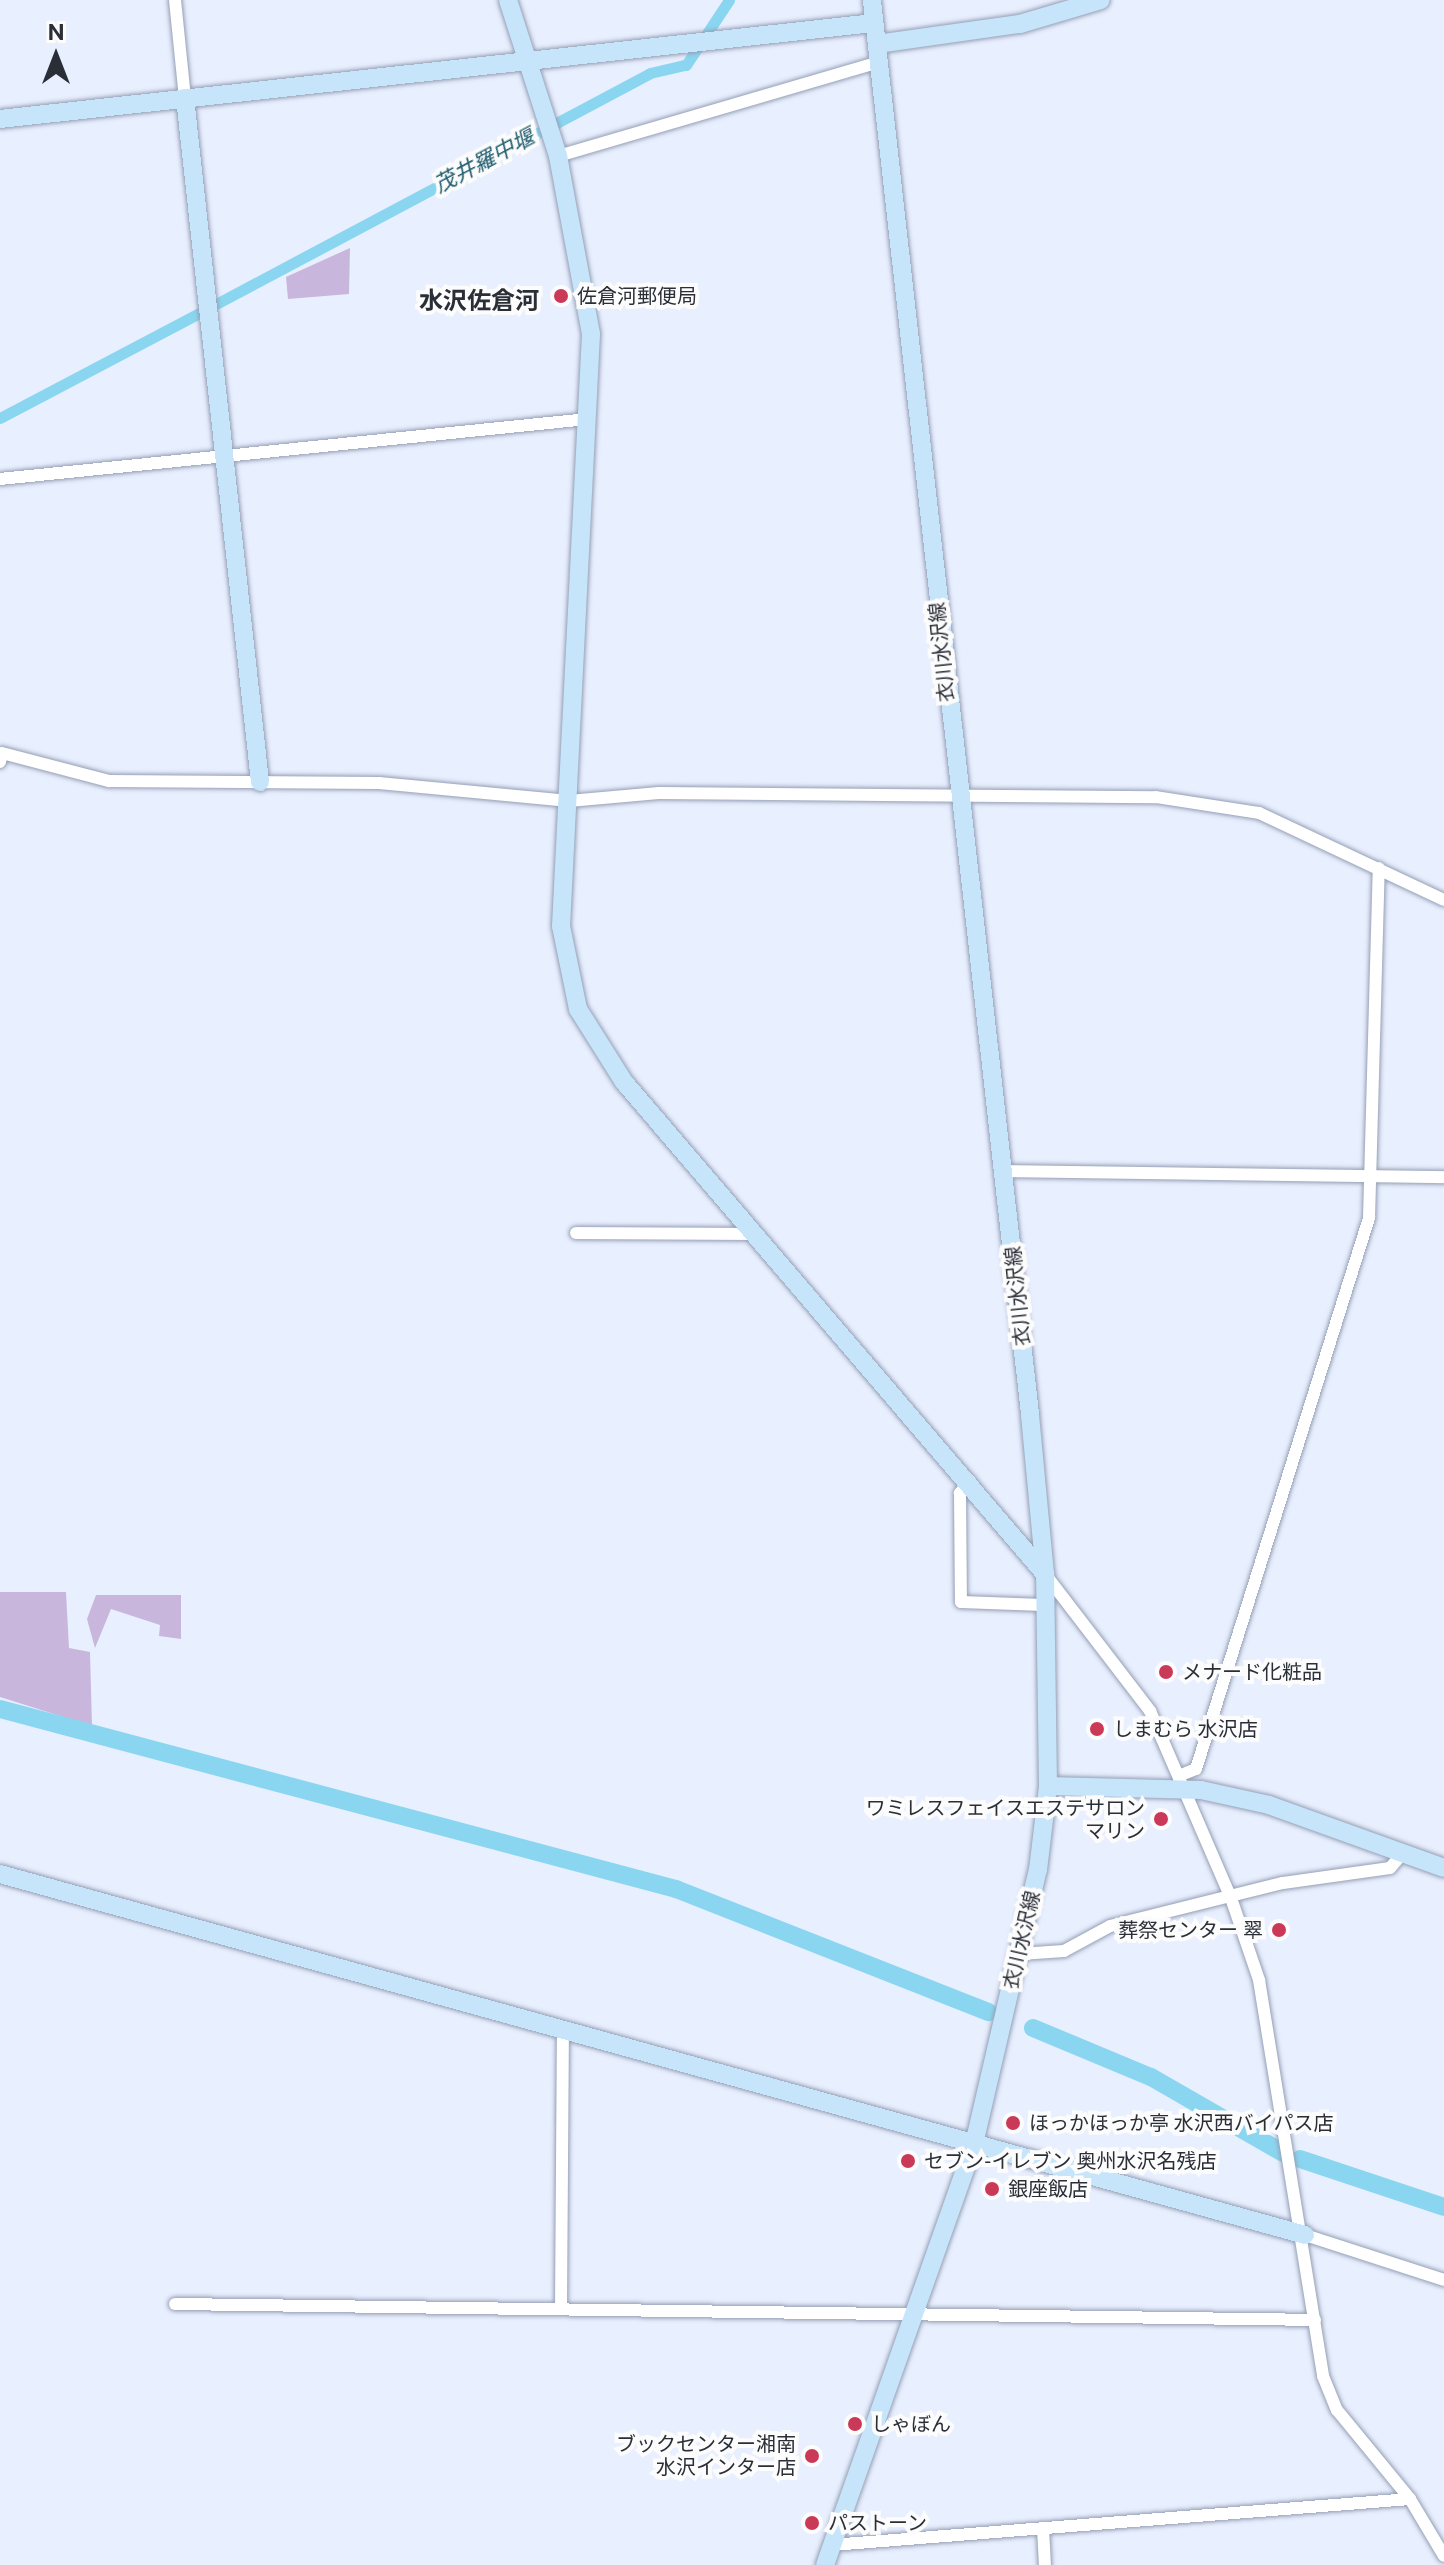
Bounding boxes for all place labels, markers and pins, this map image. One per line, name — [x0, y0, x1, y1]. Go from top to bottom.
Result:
place label: 佐倉河郵便局 — [577, 284, 697, 308]
marker: 佐倉河郵便局 — [552, 287, 570, 305]
place label: メナード化粧品 — [1182, 1660, 1322, 1684]
marker: メナード化粧品 — [1157, 1663, 1175, 1681]
place label: しまむら 水沢店 — [1113, 1717, 1258, 1741]
marker: しまむら 水沢店 — [1088, 1720, 1106, 1738]
place label: ワミレスフェイスエステサロン マリン — [865, 1796, 1145, 1843]
marker: ワミレスフェイスエステサロン マリン — [1152, 1810, 1170, 1828]
place label: 葬祭センター 翠 — [1118, 1918, 1263, 1942]
marker: 葬祭センター 翠 — [1270, 1921, 1288, 1939]
place label: ほっかほっか亭 水沢西バイパス店 — [1029, 2111, 1334, 2135]
marker: ほっかほっか亭 水沢西バイパス店 — [1004, 2114, 1022, 2132]
place label: セブン-イレブン 奥州水沢名残店 — [924, 2149, 1216, 2173]
marker: セブン-イレブン 奥州水沢名残店 — [899, 2152, 917, 2170]
place label: 銀座飯店 — [1008, 2177, 1088, 2201]
marker: 銀座飯店 — [983, 2180, 1001, 2198]
place label: しゃぼん — [871, 2412, 951, 2436]
marker: しゃぼん — [846, 2415, 864, 2433]
place label: ブックセンター湘南 水沢インター店 — [616, 2432, 796, 2479]
marker: ブックセンター湘南 水沢インター店 — [803, 2447, 821, 2465]
place label: パストーン — [828, 2511, 928, 2535]
marker: パストーン — [803, 2514, 821, 2532]

